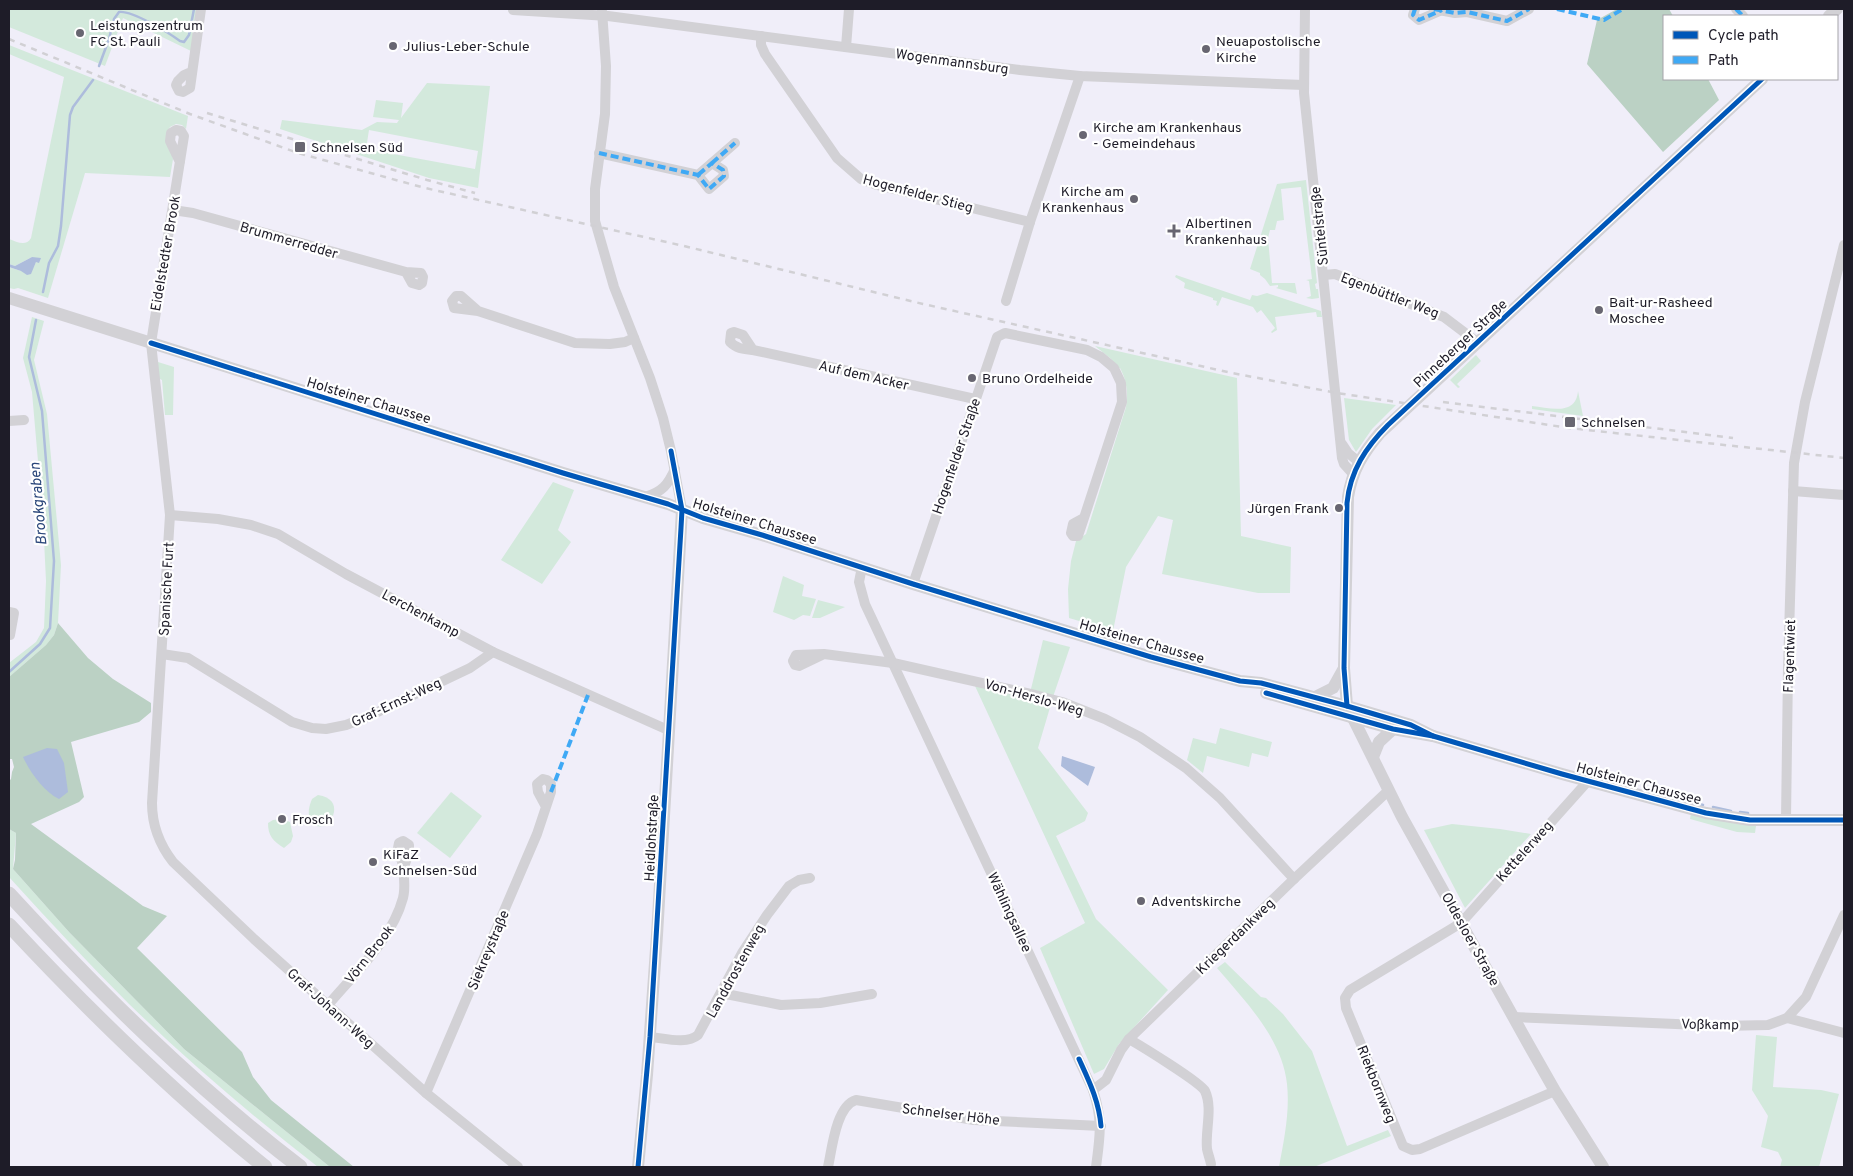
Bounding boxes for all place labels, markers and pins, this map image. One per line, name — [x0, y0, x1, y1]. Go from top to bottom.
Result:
place label: Leistungszentrum FC St. Pauli — [90, 18, 203, 51]
marker: Leistungszentrum FC St. Pauli — [74, 27, 86, 39]
place label: Neuapostolische Kirche — [1216, 34, 1320, 67]
place label: Julius-Leber-Schule — [403, 39, 529, 56]
marker: Julius-Leber-Schule — [387, 40, 399, 52]
marker: Neuapostolische Kirche — [1200, 43, 1212, 55]
place label: Kirche am Krankenhaus - Gemeindehaus — [1093, 120, 1242, 153]
marker: Kirche am Krankenhaus - Gemeindehaus — [1077, 129, 1089, 141]
marker: Schnelsen Süd — [293, 140, 307, 154]
place label: Schnelsen Süd — [311, 140, 403, 157]
place label: Kirche am Krankenhaus — [1042, 184, 1124, 217]
marker: Kirche am Krankenhaus — [1128, 193, 1140, 205]
place label: Albertinen Krankenhaus — [1185, 216, 1267, 249]
marker: Albertinen Krankenhaus — [1167, 224, 1181, 238]
place label: Bait-ur-Rasheed Moschee — [1609, 295, 1713, 328]
marker: Bait-ur-Rasheed Moschee — [1593, 304, 1605, 316]
place label: Bruno Ordelheide — [982, 371, 1093, 388]
marker: Bruno Ordelheide — [966, 372, 978, 384]
marker: Schnelsen — [1563, 415, 1577, 429]
place label: Schnelsen — [1581, 415, 1645, 432]
place label: Jürgen Frank — [1247, 501, 1329, 518]
marker: Jürgen Frank — [1333, 502, 1345, 514]
place label: Frosch — [292, 812, 333, 829]
marker: Frosch — [276, 813, 288, 825]
place label: KiFaZ Schnelsen-Süd — [383, 847, 477, 880]
marker: KiFaZ Schnelsen-Süd — [367, 856, 379, 868]
place label: Adventskirche — [1151, 894, 1241, 911]
marker: Adventskirche — [1135, 895, 1147, 907]

